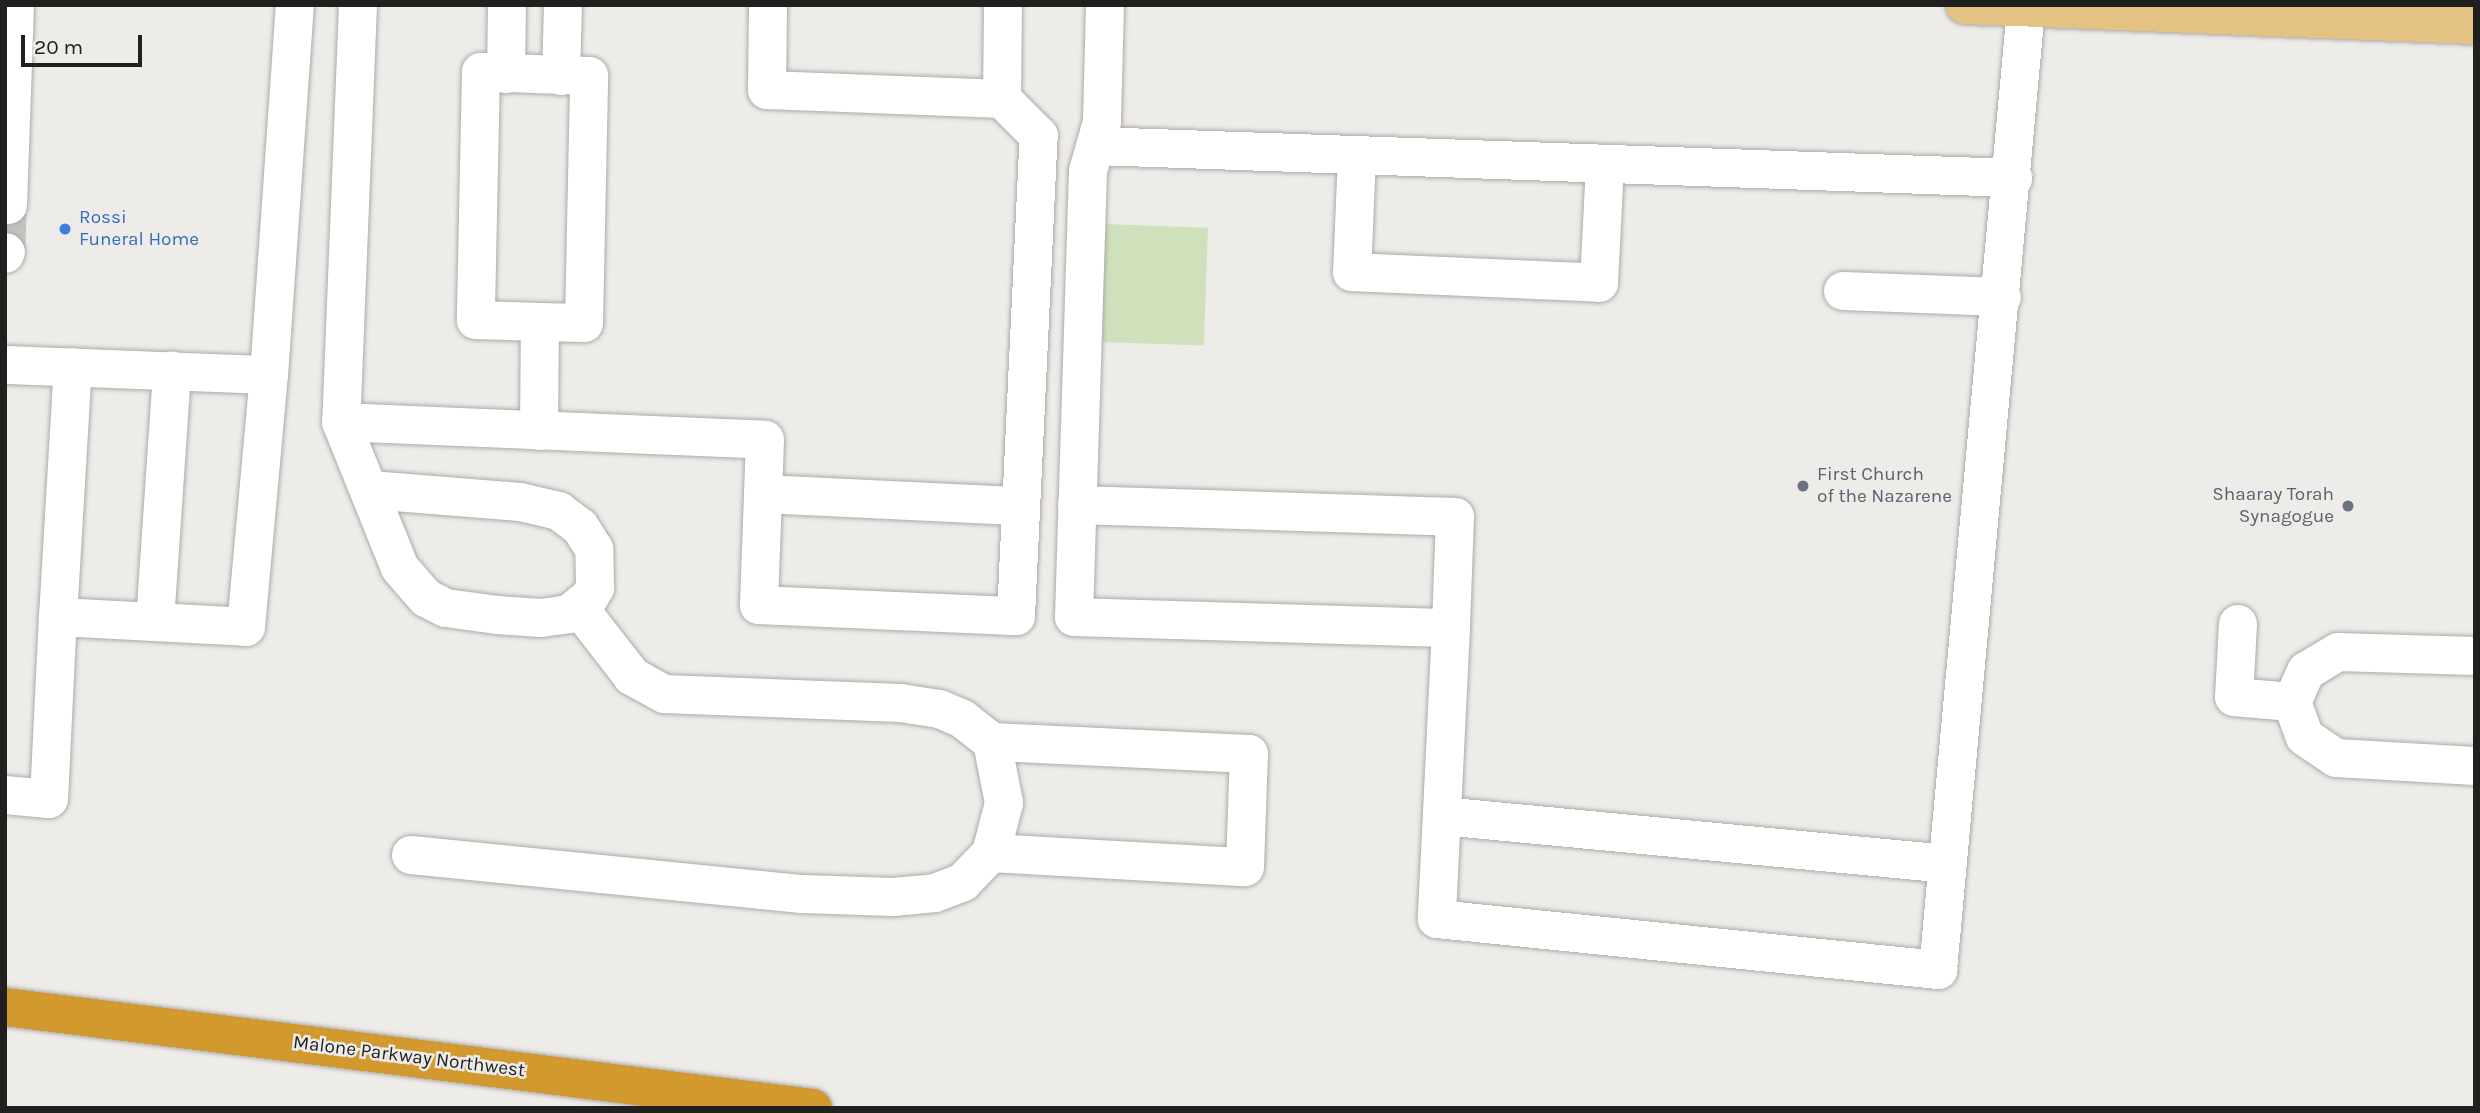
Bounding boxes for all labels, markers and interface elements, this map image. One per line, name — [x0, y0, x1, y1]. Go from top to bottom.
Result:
scale bar — [24, 21, 145, 65]
text: 20 m — [34, 35, 83, 59]
place label: Rossi Funeral Home — [79, 207, 199, 251]
marker: Rossi Funeral Home — [57, 221, 73, 237]
place label: First Church of the Nazarene — [1817, 464, 1952, 508]
marker: First Church of the Nazarene — [1795, 478, 1811, 494]
place label: Shaaray Torah Synagogue — [2212, 484, 2334, 528]
marker: Shaaray Torah Synagogue — [2340, 498, 2356, 514]
street label: Malone Parkway Northwest — [292, 1031, 526, 1083]

